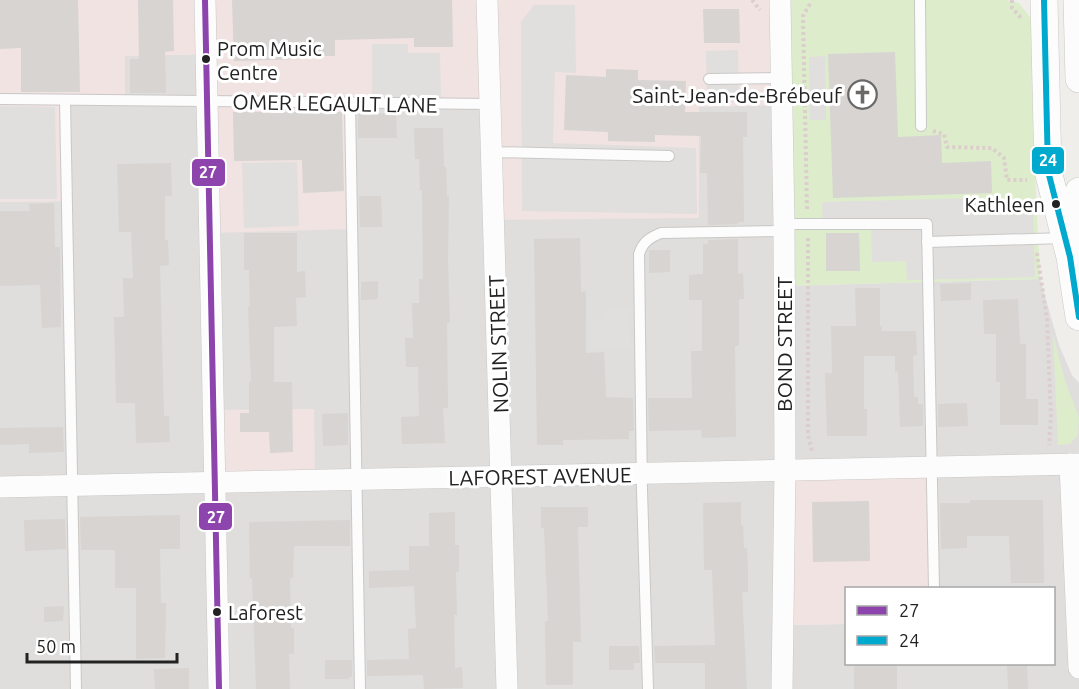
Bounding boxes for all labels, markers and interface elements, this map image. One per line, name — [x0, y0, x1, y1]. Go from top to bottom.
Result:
place label: Prom Music Centre — [217, 37, 322, 84]
marker: Prom Music Centre — [200, 53, 212, 65]
church icon: Saint-Jean-de-Brébeuf — [847, 79, 879, 111]
place label: Saint-Jean-de-Brébeuf — [632, 83, 843, 107]
street label: OMER LEGAULT LANE — [232, 89, 438, 117]
line badge: 24 — [1031, 146, 1065, 175]
text: 24 — [1039, 151, 1057, 169]
line badge: 27 — [191, 158, 226, 187]
text: 27 — [199, 163, 217, 181]
place label: Kathleen — [965, 193, 1045, 216]
marker: Kathleen — [1050, 198, 1062, 210]
street label: NOLIN STREET — [484, 274, 512, 413]
street label: BOND STREET — [772, 276, 796, 412]
street label: LAFOREST AVENUE — [448, 462, 632, 490]
line badge: 27 — [198, 502, 233, 531]
text: 27 — [207, 508, 225, 526]
legend — [845, 587, 1055, 665]
text: 27 — [899, 600, 919, 620]
place label: Laforest — [228, 601, 303, 624]
marker: Laforest — [211, 606, 223, 618]
scale bar — [27, 626, 177, 664]
text: 24 — [899, 630, 919, 650]
text: 50 m — [36, 636, 76, 656]

